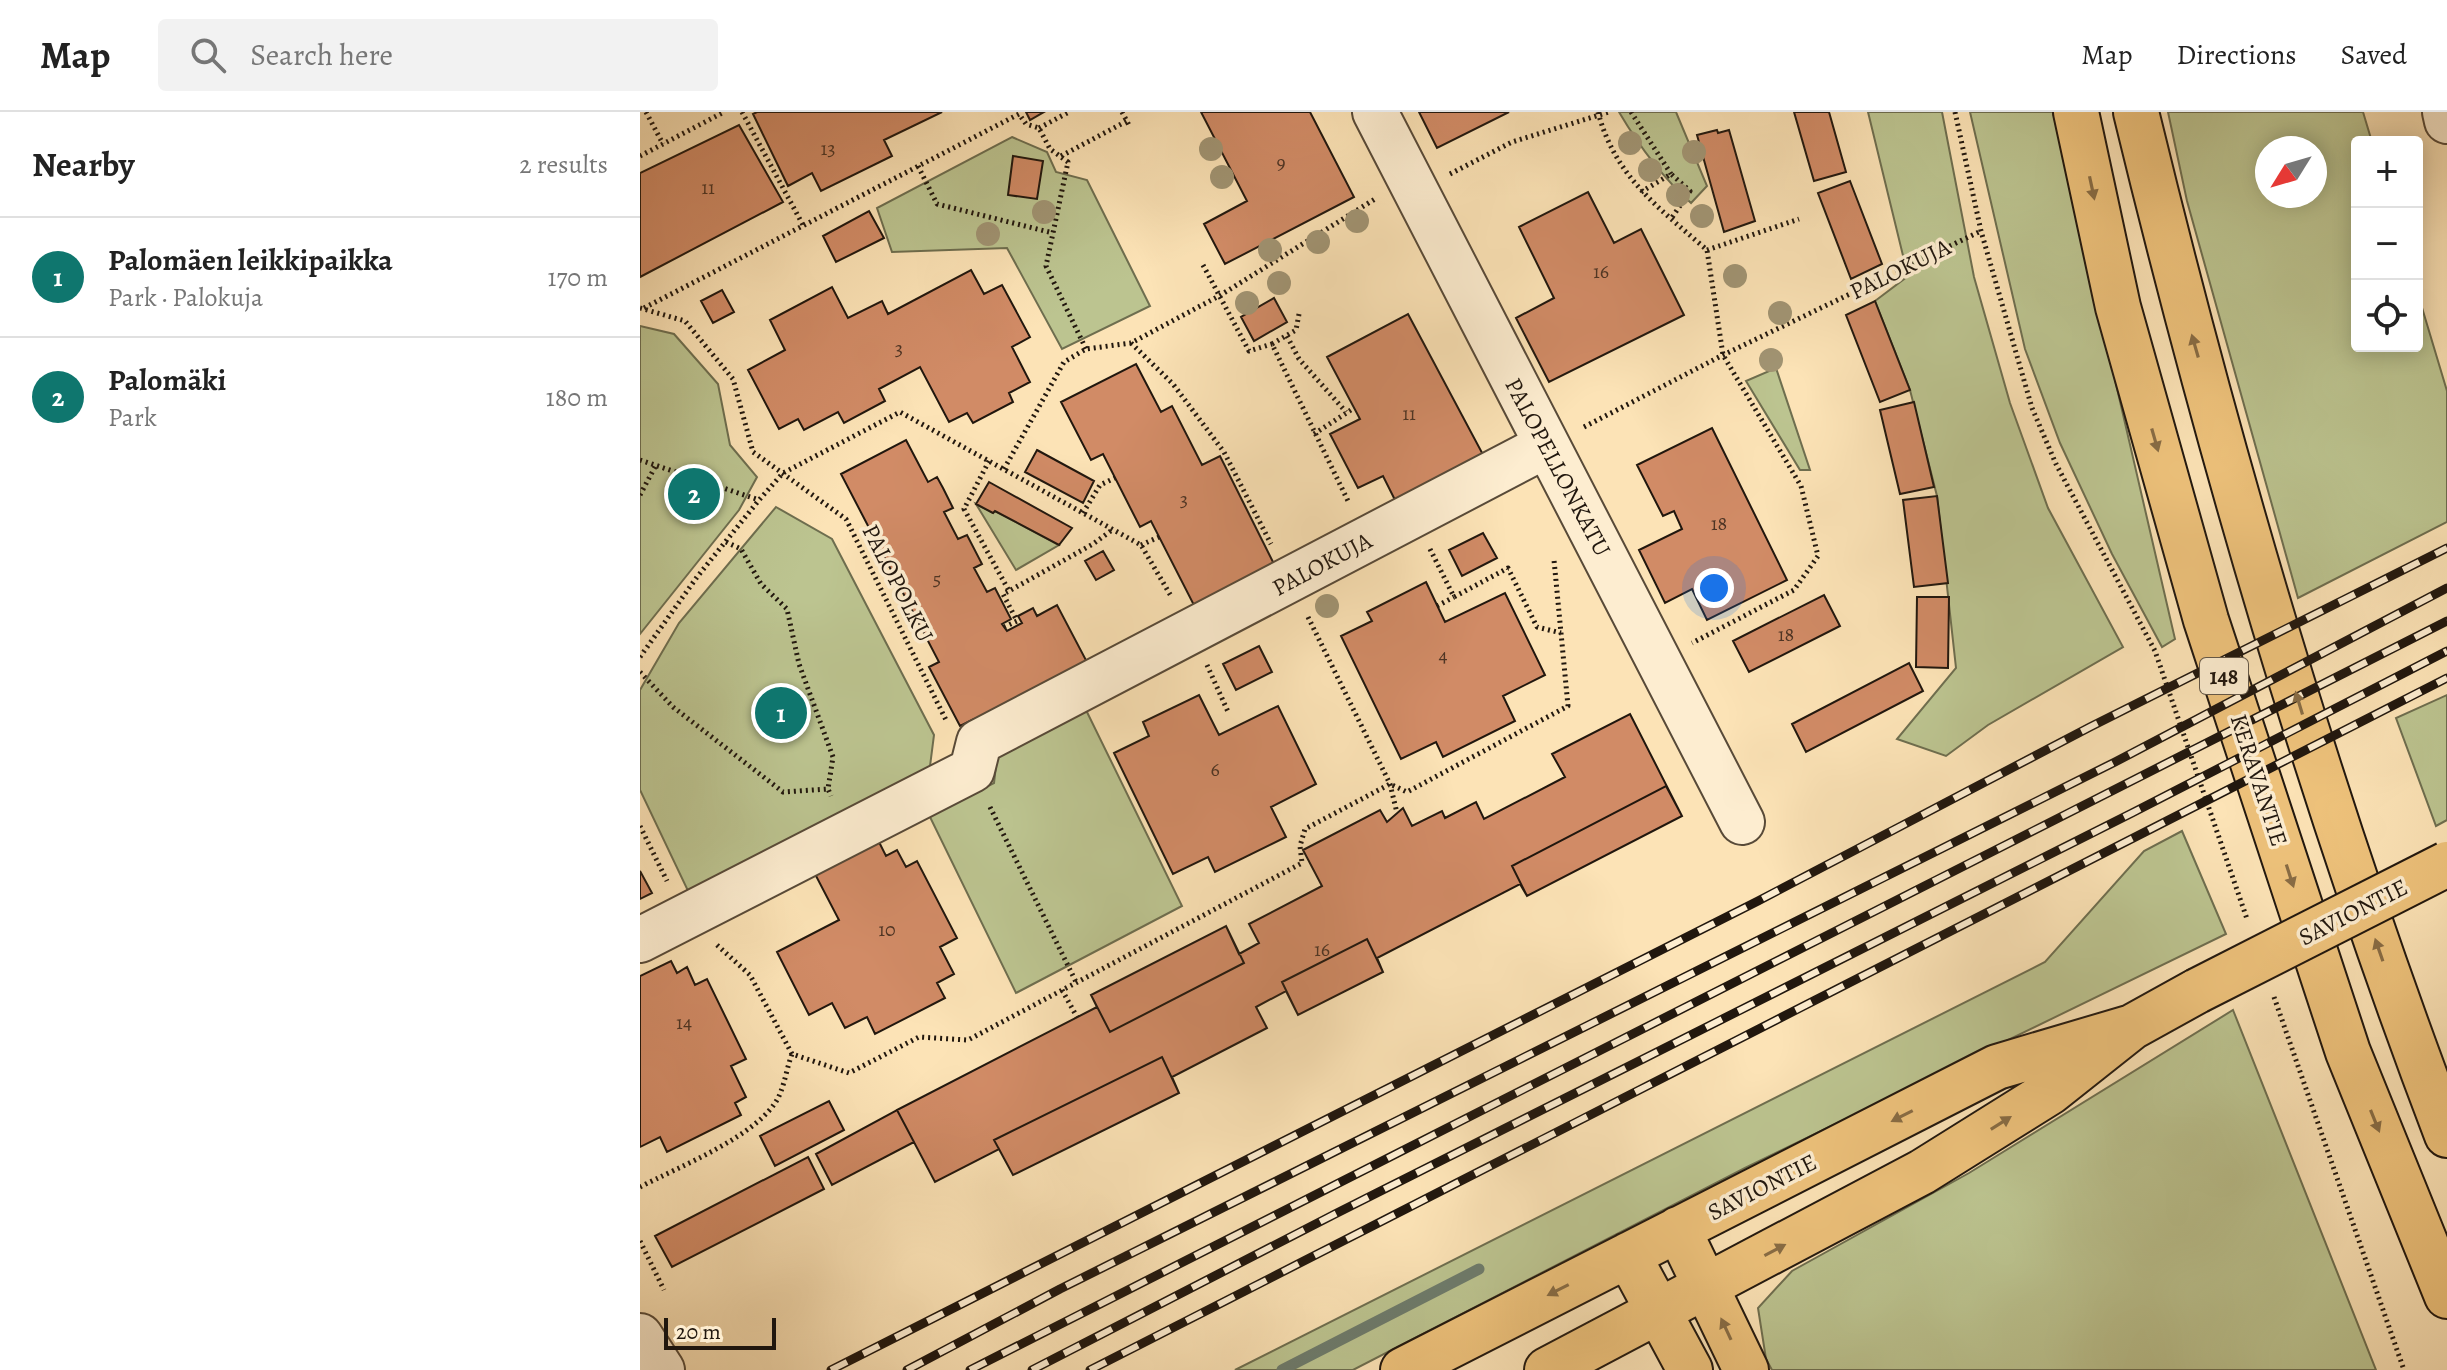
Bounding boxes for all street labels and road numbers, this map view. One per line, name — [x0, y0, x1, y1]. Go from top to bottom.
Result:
street label: PALOKUJA — [1844, 230, 1957, 307]
street label: PALOPELLONKATU — [1497, 372, 1619, 562]
street label: PALOPOLKU — [855, 519, 941, 647]
street label: PALOKUJA — [1267, 524, 1378, 604]
road number: 148 — [2200, 658, 2248, 694]
street label: KERAVANTIE — [2223, 710, 2295, 850]
street label: SAVIONTIE — [2293, 871, 2413, 953]
street label: SAVIONTIE — [1702, 1146, 1822, 1228]

